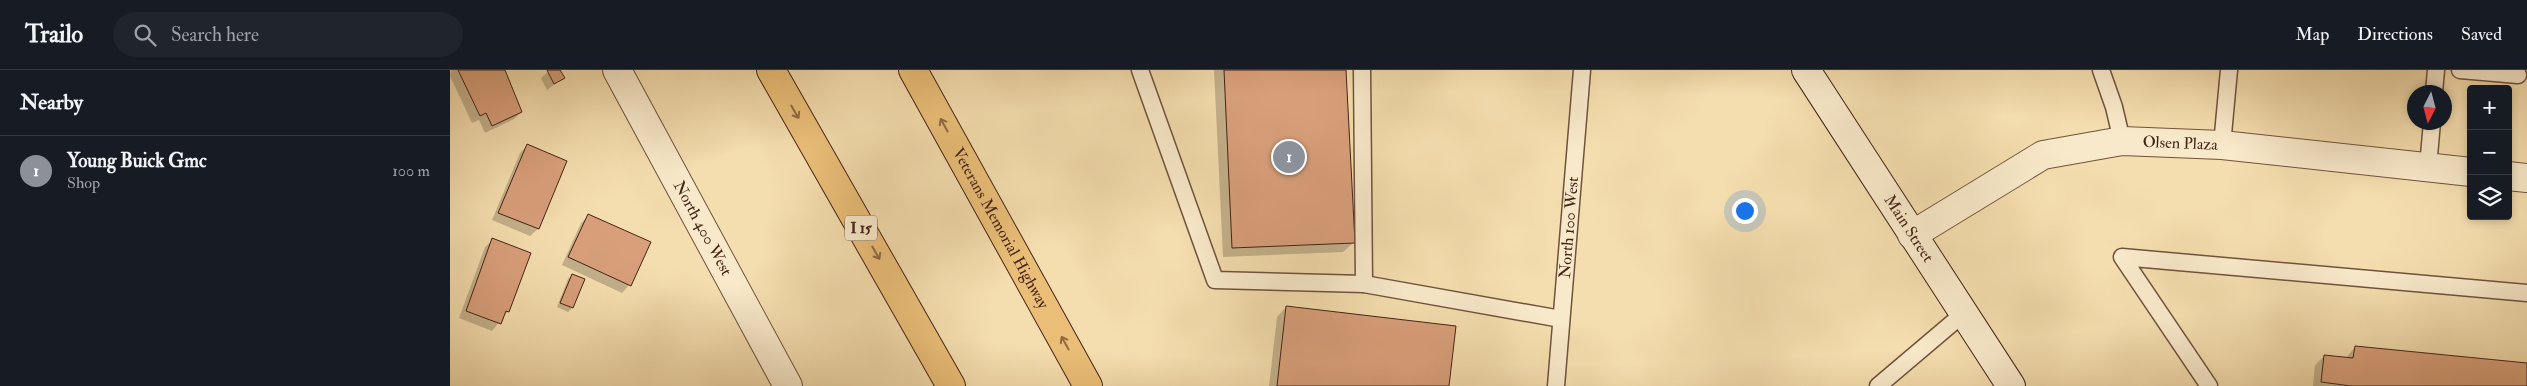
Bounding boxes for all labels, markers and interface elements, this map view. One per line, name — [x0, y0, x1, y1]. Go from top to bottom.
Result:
search box — [113, 12, 463, 57]
text: Trailo — [25, 19, 83, 50]
icon: search — [131, 21, 159, 49]
text: Search here — [171, 23, 259, 47]
text: Map — [2296, 23, 2329, 46]
text: Directions — [2357, 23, 2433, 46]
text: Saved — [2461, 23, 2502, 46]
north arrow — [2407, 85, 2452, 130]
map controls — [2467, 85, 2512, 220]
button: + — [2467, 85, 2512, 130]
text: Nearby — [20, 89, 83, 116]
one-way arrow — [791, 105, 801, 119]
one-way arrow — [938, 118, 948, 132]
button: − — [2467, 130, 2512, 175]
street label: Olsen Plaza — [2142, 132, 2219, 155]
pin: 1 — [1273, 138, 1305, 176]
street label: Veterans Memorial Highway — [948, 144, 1054, 313]
text: Young Buick Gmc — [67, 149, 207, 173]
text: 1 — [33, 161, 39, 181]
text: 100 m — [392, 161, 430, 181]
text: Shop — [67, 173, 100, 193]
button: layers — [2467, 175, 2512, 220]
street label: North 100 West — [1555, 176, 1583, 279]
street label: North 400 West — [669, 177, 736, 279]
street label: Main Street — [1880, 191, 1938, 266]
your location — [1732, 198, 1758, 224]
road number: I 15 — [845, 216, 877, 240]
one-way arrow — [871, 246, 881, 260]
one-way arrow — [1060, 336, 1070, 351]

